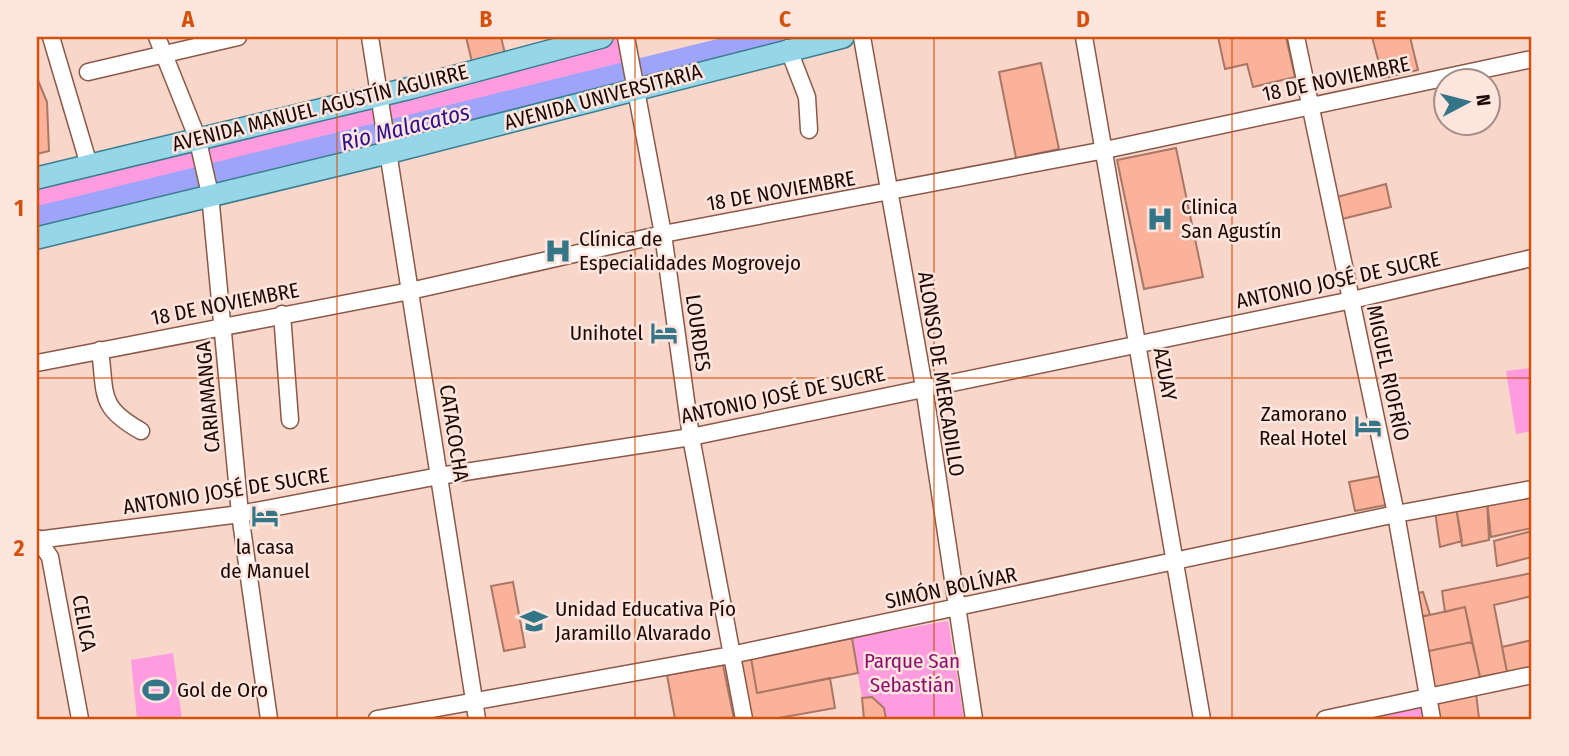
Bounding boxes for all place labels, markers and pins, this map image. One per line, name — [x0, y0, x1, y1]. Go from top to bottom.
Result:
place label: Clinica San Agustín — [1181, 194, 1282, 244]
hospital icon: Clinica San Agustín — [1145, 204, 1175, 234]
place label: Clínica de Especialidades Mogrovejo — [579, 226, 801, 276]
hospital icon: Clínica de Especialidades Mogrovejo — [543, 236, 573, 266]
hotel icon: Unihotel — [649, 318, 679, 348]
place label: Unihotel — [570, 320, 643, 346]
place label: Zamorano Real Hotel — [1259, 401, 1347, 451]
hotel icon: Zamorano Real Hotel — [1353, 411, 1383, 441]
hotel icon: la casa de Manuel — [250, 501, 280, 531]
place label: la casa de Manuel — [220, 534, 310, 584]
place label: Unidad Educativa Pío Jaramillo Alvarado — [555, 596, 736, 646]
school or university icon: Unidad Educativa Pío Jaramillo Alvarado — [519, 606, 549, 636]
sports icon: Gol de Oro — [141, 675, 171, 705]
place label: Gol de Oro — [177, 677, 268, 703]

